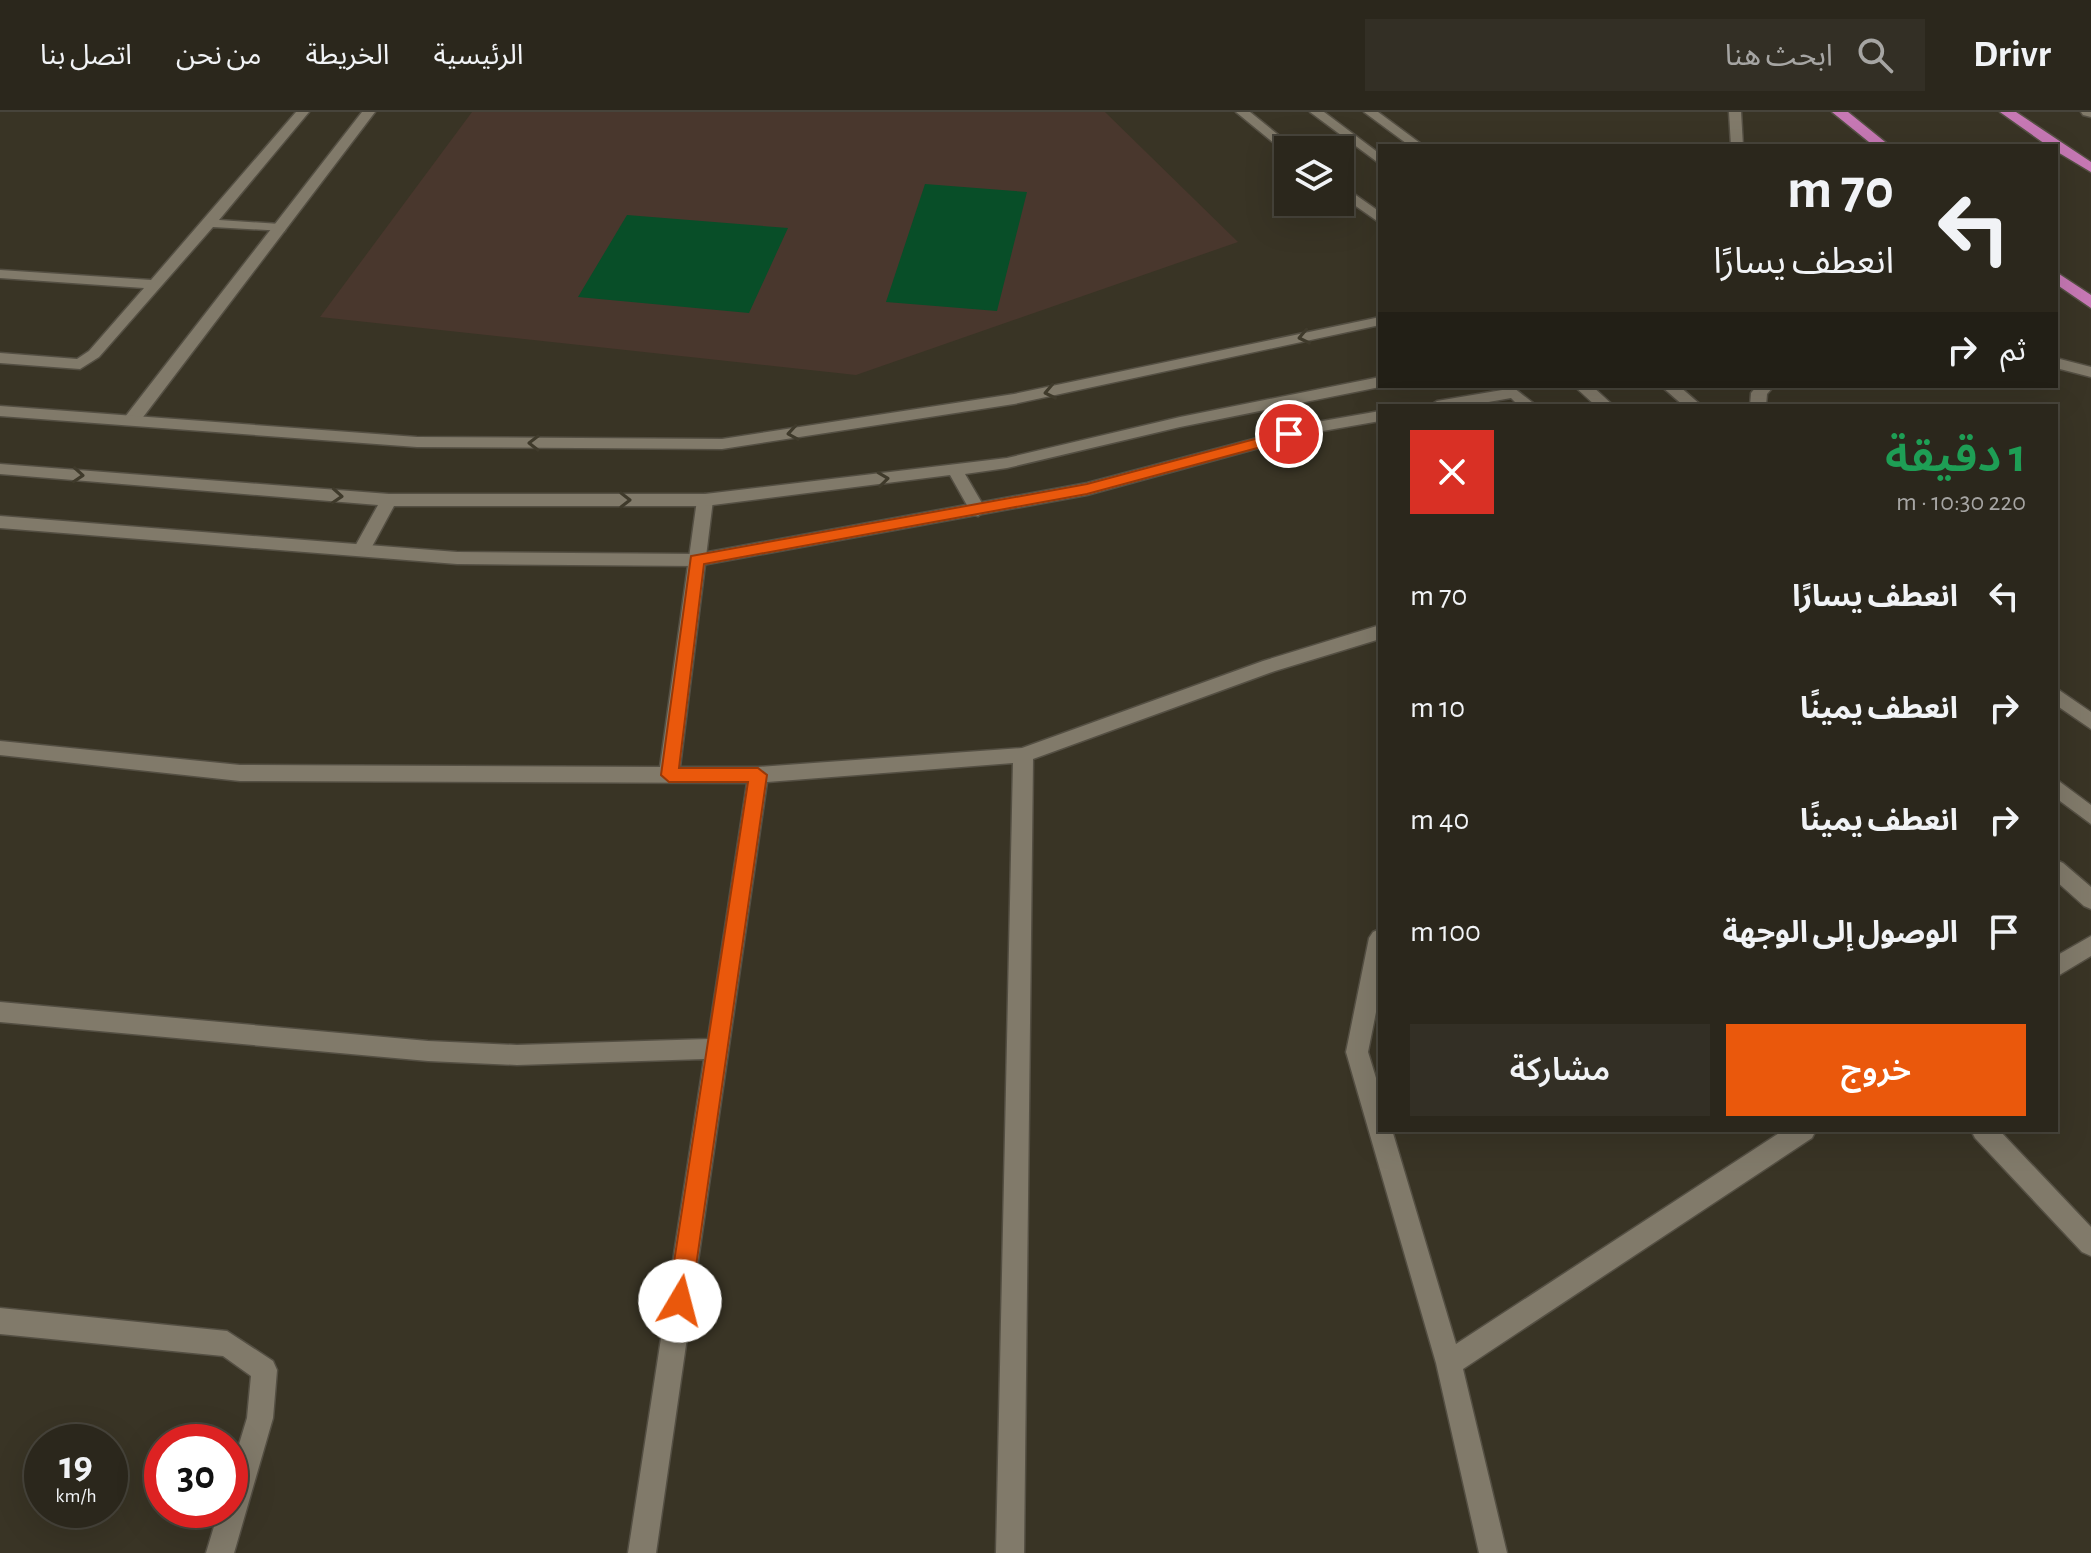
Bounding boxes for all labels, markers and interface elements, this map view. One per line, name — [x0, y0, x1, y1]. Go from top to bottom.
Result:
search box — [1365, 19, 1925, 91]
icon: search — [1853, 33, 1897, 77]
text: Drivr — [1973, 36, 2051, 74]
text: ابحث هنا — [1725, 41, 1833, 71]
text: اتصل بنا — [40, 42, 132, 70]
text: من نحن — [176, 42, 262, 70]
text: الخريطة — [306, 42, 389, 70]
text: الرئيسية — [433, 42, 523, 70]
map controls — [1274, 136, 1354, 216]
button: layers — [1274, 136, 1354, 216]
text: 70 m — [1787, 162, 1894, 218]
icon: left — [1922, 176, 2026, 280]
text: انعطف يسارًا — [1713, 244, 1894, 280]
one-way arrow — [1297, 328, 1311, 345]
icon: right — [1940, 328, 1984, 372]
text: ثم — [2000, 336, 2026, 366]
one-way arrow — [1043, 382, 1056, 399]
pin — [1255, 400, 1323, 468]
icon: arrive — [1267, 412, 1311, 456]
one-way arrow — [786, 424, 800, 441]
button: close — [1410, 430, 1494, 514]
text: 1 دقيقة — [1885, 433, 2026, 481]
one-way arrow — [527, 434, 540, 451]
one-way arrow — [72, 466, 85, 483]
one-way arrow — [877, 470, 890, 487]
one-way arrow — [331, 487, 344, 504]
text: 220 m · 10:30 — [1896, 489, 2026, 515]
one-way arrow — [619, 491, 632, 509]
icon: left — [1982, 574, 2026, 618]
text: 70 m — [1410, 581, 1467, 611]
text: انعطف يسارًا — [1792, 582, 1958, 612]
icon: right — [1982, 686, 2026, 730]
text: 10 m — [1410, 693, 1465, 723]
text: انعطف يمينًا — [1800, 694, 1958, 724]
icon: right — [1982, 798, 2026, 842]
text: 40 m — [1410, 805, 1469, 835]
text: انعطف يمينًا — [1800, 806, 1958, 836]
icon: arrive — [1982, 910, 2026, 954]
text: 100 m — [1410, 917, 1481, 947]
text: الوصول إلى الوجهة — [1722, 918, 1958, 948]
button: مشاركة — [1410, 1024, 1710, 1116]
button: خروج — [1726, 1024, 2026, 1116]
position arrow — [638, 1259, 722, 1343]
speed limit sign: 30 — [144, 1424, 248, 1528]
text: 19 — [59, 1446, 93, 1486]
text: km/h — [55, 1486, 97, 1506]

